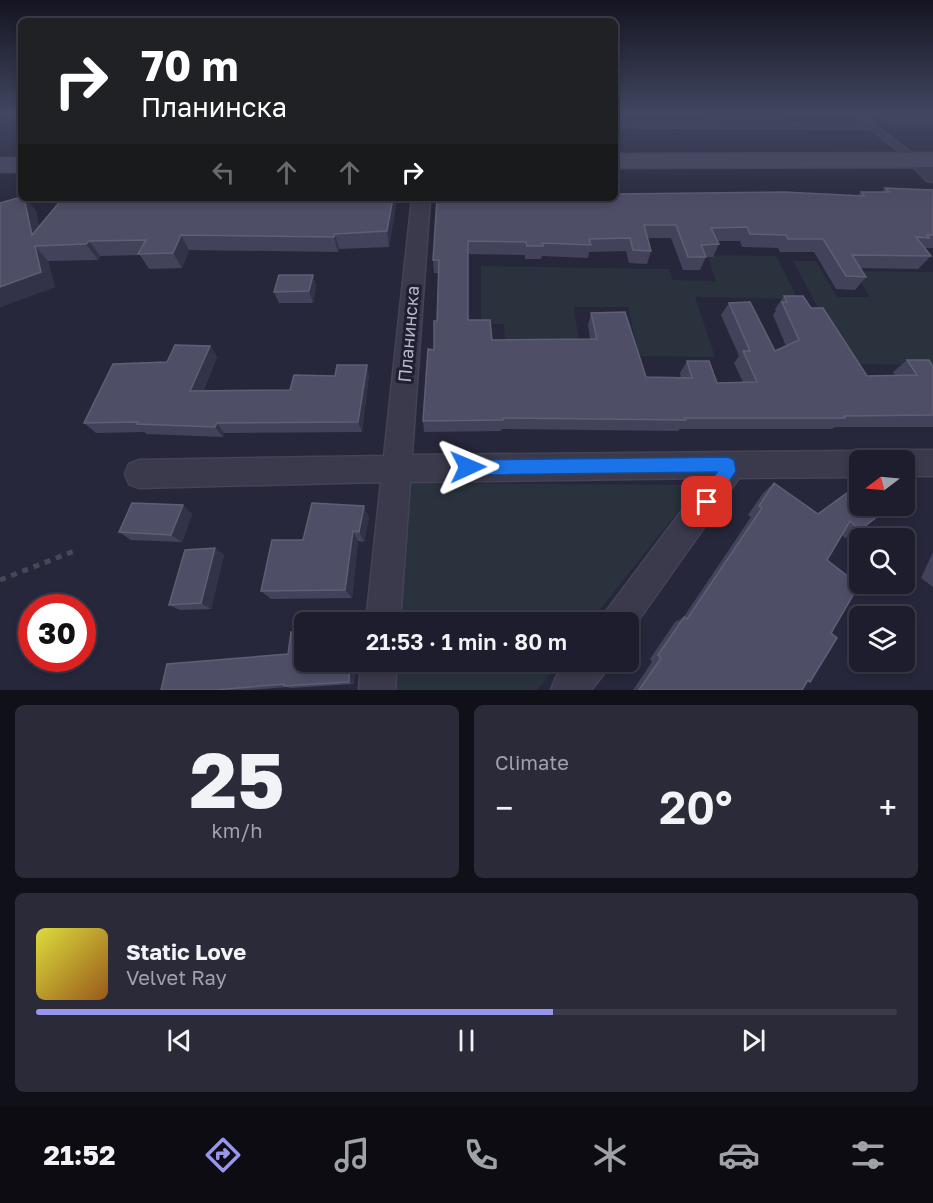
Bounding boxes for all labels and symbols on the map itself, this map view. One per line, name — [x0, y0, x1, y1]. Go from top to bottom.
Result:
street label: Планинска — [393, 285, 423, 383]
position arrow — [436, 435, 500, 499]
north arrow — [849, 450, 915, 516]
pin — [681, 476, 732, 527]
speed limit sign: 30 — [18, 594, 96, 672]

